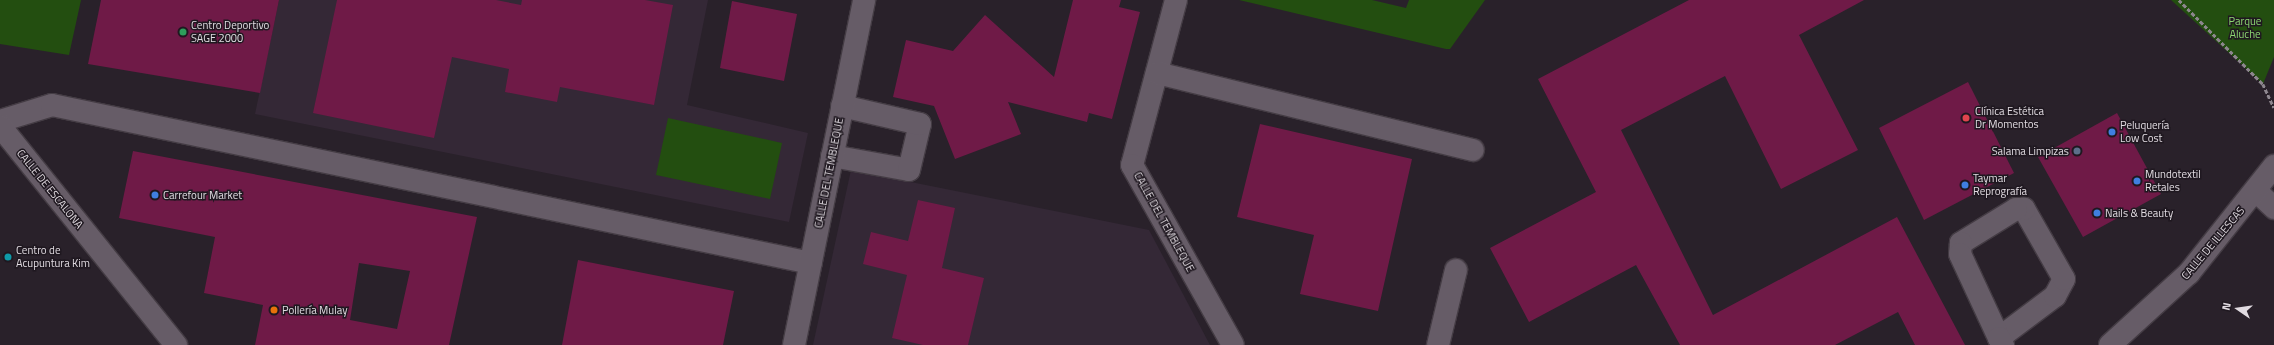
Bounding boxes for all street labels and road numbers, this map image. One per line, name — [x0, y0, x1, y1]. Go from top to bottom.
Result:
street label: CALLE DEL TEMBLEQUE — [812, 117, 846, 229]
street label: CALLE DE ESCALONA — [14, 147, 86, 231]
street label: CALLE DEL TEMBLEQUE — [1131, 170, 1197, 274]
street label: CALLE DE ILLESCAS — [2179, 204, 2247, 282]

